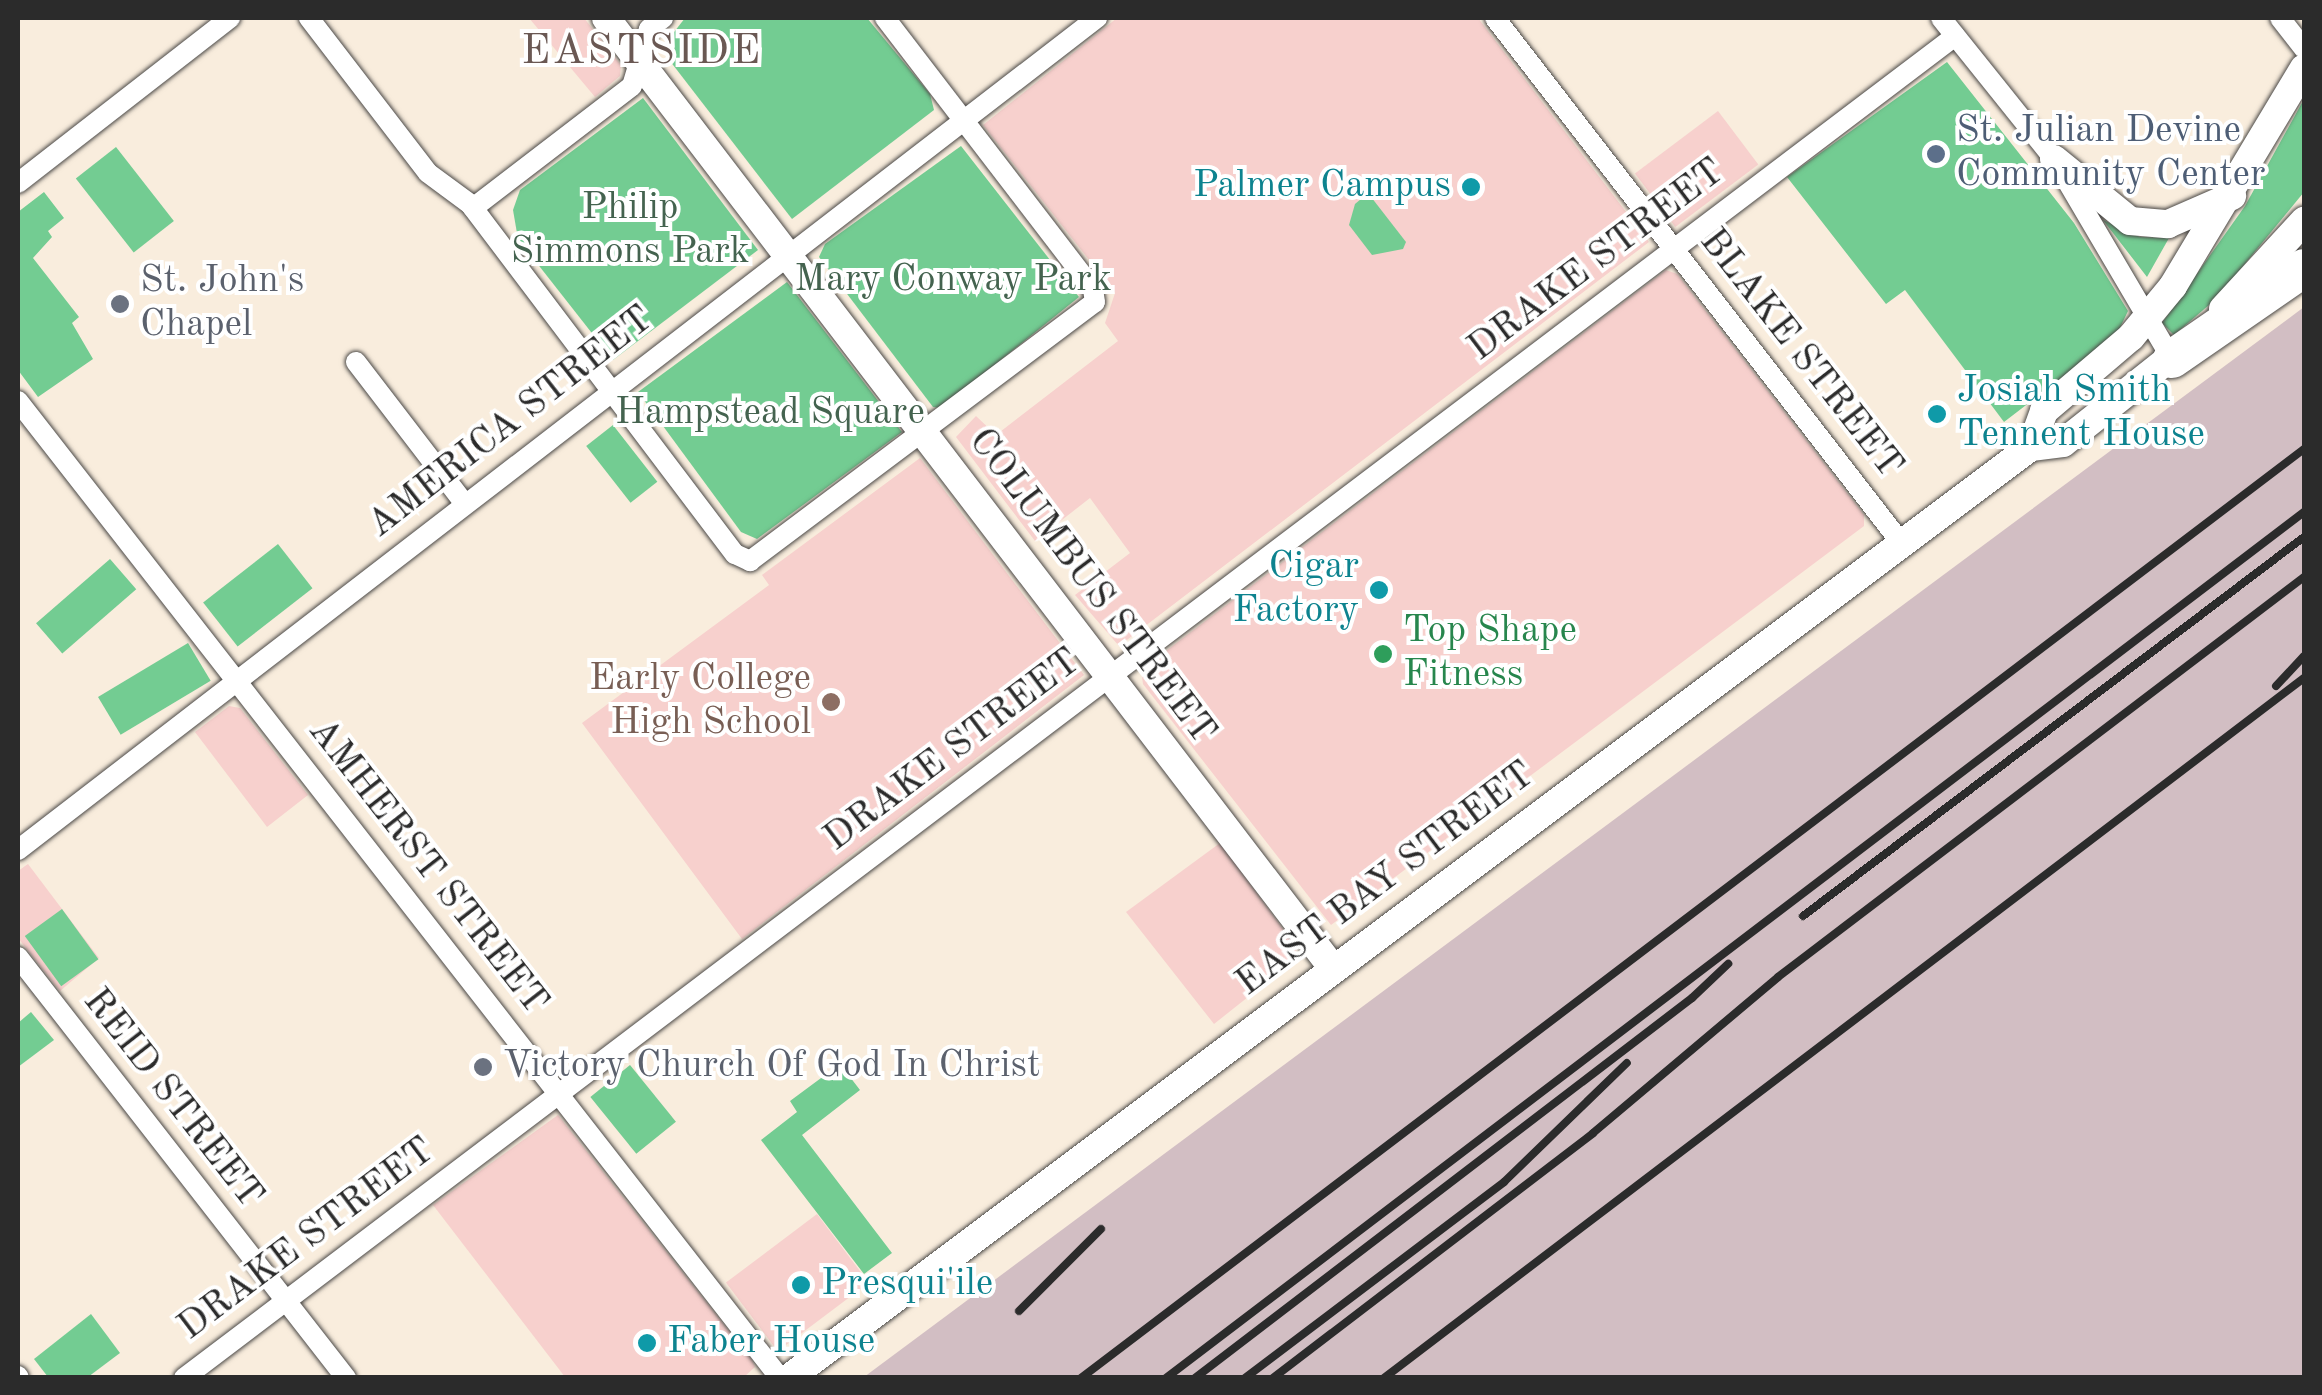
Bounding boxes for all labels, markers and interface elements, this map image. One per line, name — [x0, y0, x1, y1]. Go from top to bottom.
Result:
district label: EASTSIDE — [521, 27, 763, 77]
place label: St. Julian Devine Community Center — [1956, 109, 2266, 198]
marker: St. Julian Devine Community Center — [1925, 143, 1947, 165]
street label: DRAKE STREET — [1460, 150, 1734, 372]
place label: Palmer Campus — [1193, 164, 1451, 210]
marker: Palmer Campus — [1460, 176, 1482, 198]
park label: Philip Simmons Park — [511, 186, 749, 276]
street label: BLAKE STREET — [1689, 220, 1911, 488]
park label: Mary Conway Park — [794, 258, 1112, 304]
place label: St. John's Chapel — [140, 259, 304, 348]
marker: St. John's Chapel — [109, 293, 131, 315]
street label: AMERICA STREET — [359, 297, 663, 549]
place label: Josiah Smith Tennent House — [1957, 369, 2205, 458]
park label: Hampstead Square — [615, 391, 925, 437]
marker: Josiah Smith Tennent House — [1926, 403, 1948, 425]
street label: COLUMBUS STREET — [957, 420, 1225, 754]
place label: Cigar Factory — [1233, 545, 1359, 634]
marker: Cigar Factory — [1368, 579, 1390, 601]
place label: Top Shape Fitness — [1403, 609, 1577, 698]
street label: DRAKE STREET — [816, 640, 1090, 862]
marker: Top Shape Fitness — [1372, 643, 1394, 665]
place label: Early College High School — [589, 657, 811, 746]
marker: Early College High School — [820, 691, 842, 713]
street label: AMHERST STREET — [297, 710, 557, 1024]
street label: EAST BAY STREET — [1228, 753, 1544, 1007]
street label: REID STREET — [72, 980, 272, 1218]
place label: Victory Church Of God In Christ — [503, 1044, 1040, 1090]
marker: Victory Church Of God In Christ — [472, 1056, 494, 1078]
street label: DRAKE STREET — [170, 1129, 444, 1351]
place label: Presqui'ile — [821, 1262, 993, 1308]
marker: Presqui'ile — [790, 1274, 812, 1296]
place label: Faber House — [667, 1320, 875, 1366]
marker: Faber House — [636, 1332, 658, 1354]

